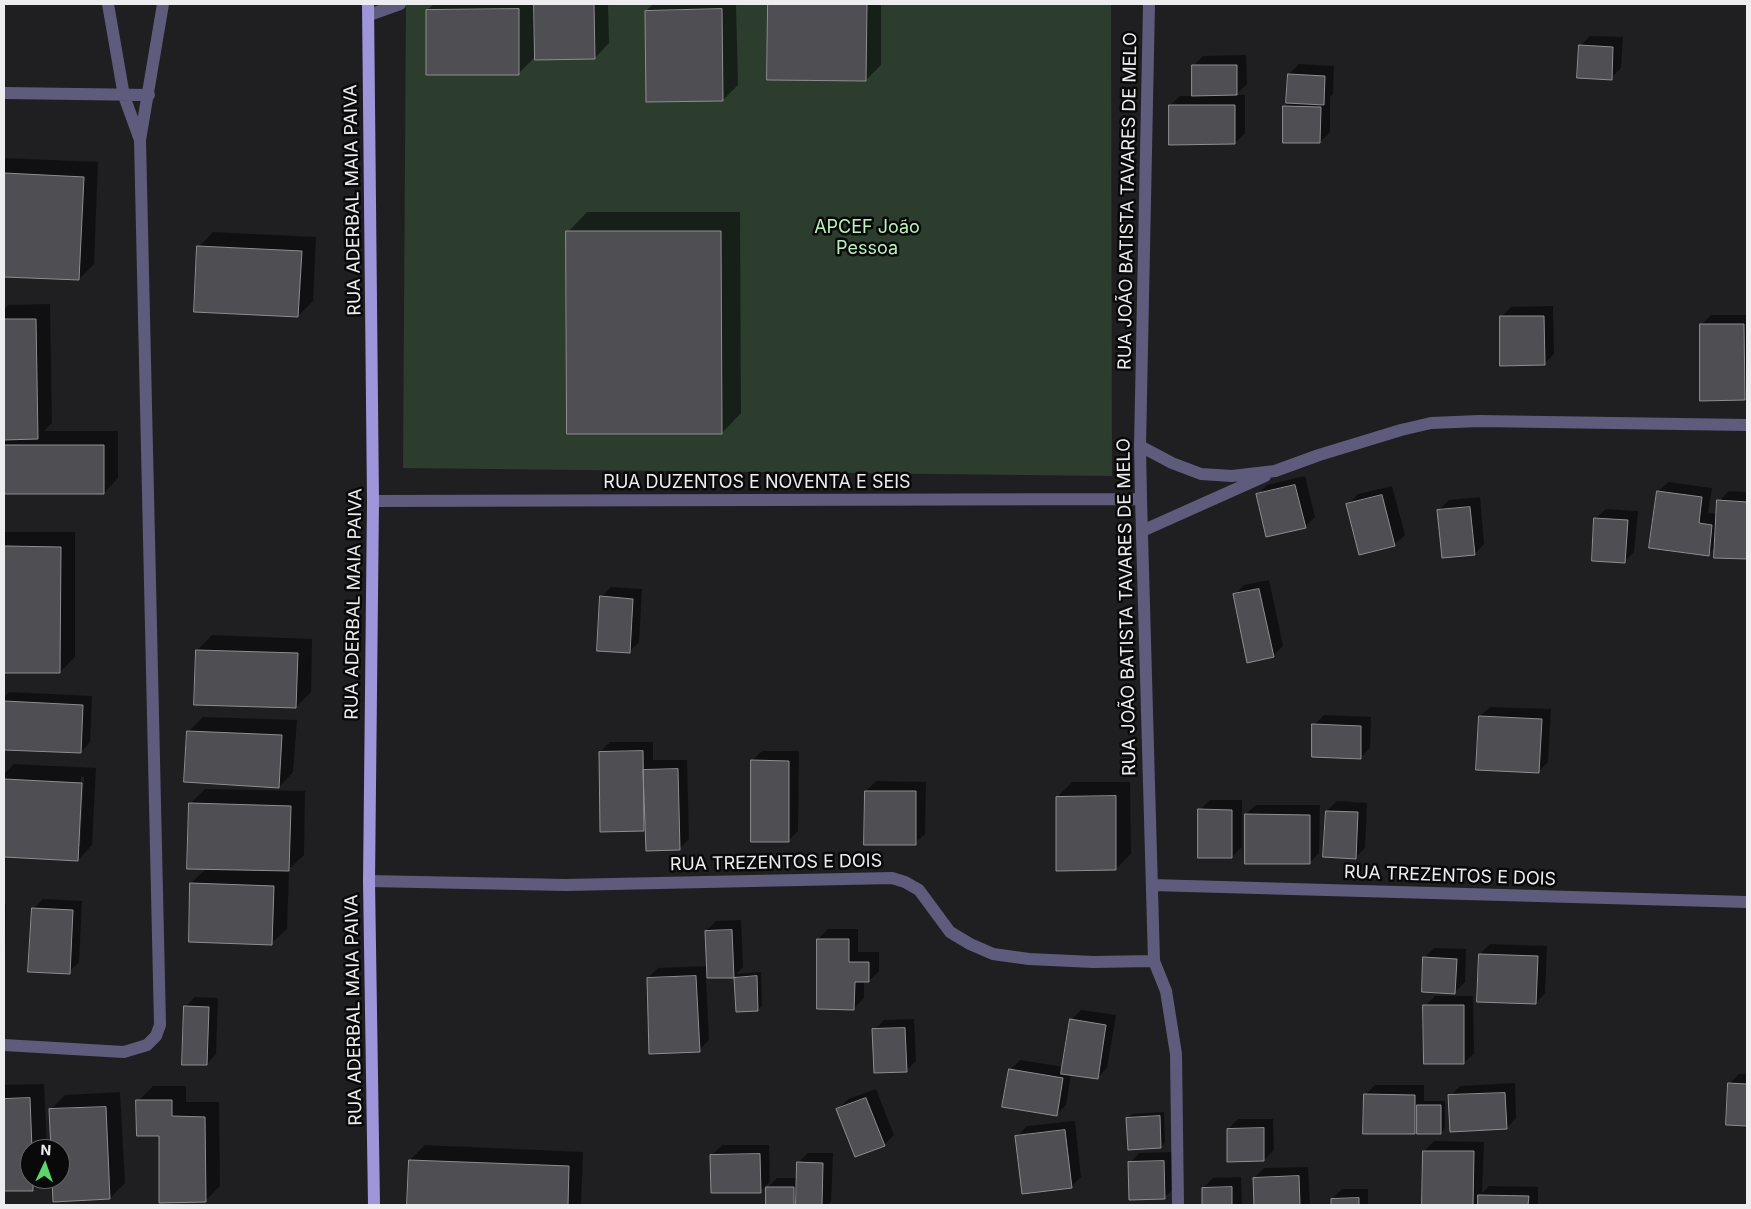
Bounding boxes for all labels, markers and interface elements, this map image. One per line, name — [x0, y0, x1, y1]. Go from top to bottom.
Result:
street label: RUA JOÃO BATISTA TAVARES DE MELO — [1114, 32, 1142, 370]
street label: RUA ADERBAL MAIA PAIVA — [340, 84, 366, 316]
park label: APCEF João Pessoa — [814, 217, 920, 260]
street label: RUA JOÃO BATISTA TAVARES DE MELO — [1113, 438, 1141, 776]
street label: RUA DUZENTOS E NOVENTA E SEIS — [603, 472, 911, 494]
street label: RUA ADERBAL MAIA PAIVA — [341, 488, 367, 720]
street label: RUA TREZENTOS E DOIS — [670, 850, 882, 876]
street label: RUA TREZENTOS E DOIS — [1344, 862, 1556, 890]
street label: RUA ADERBAL MAIA PAIVA — [341, 894, 367, 1126]
north arrow — [20, 1139, 70, 1189]
text: N — [40, 1141, 52, 1158]

